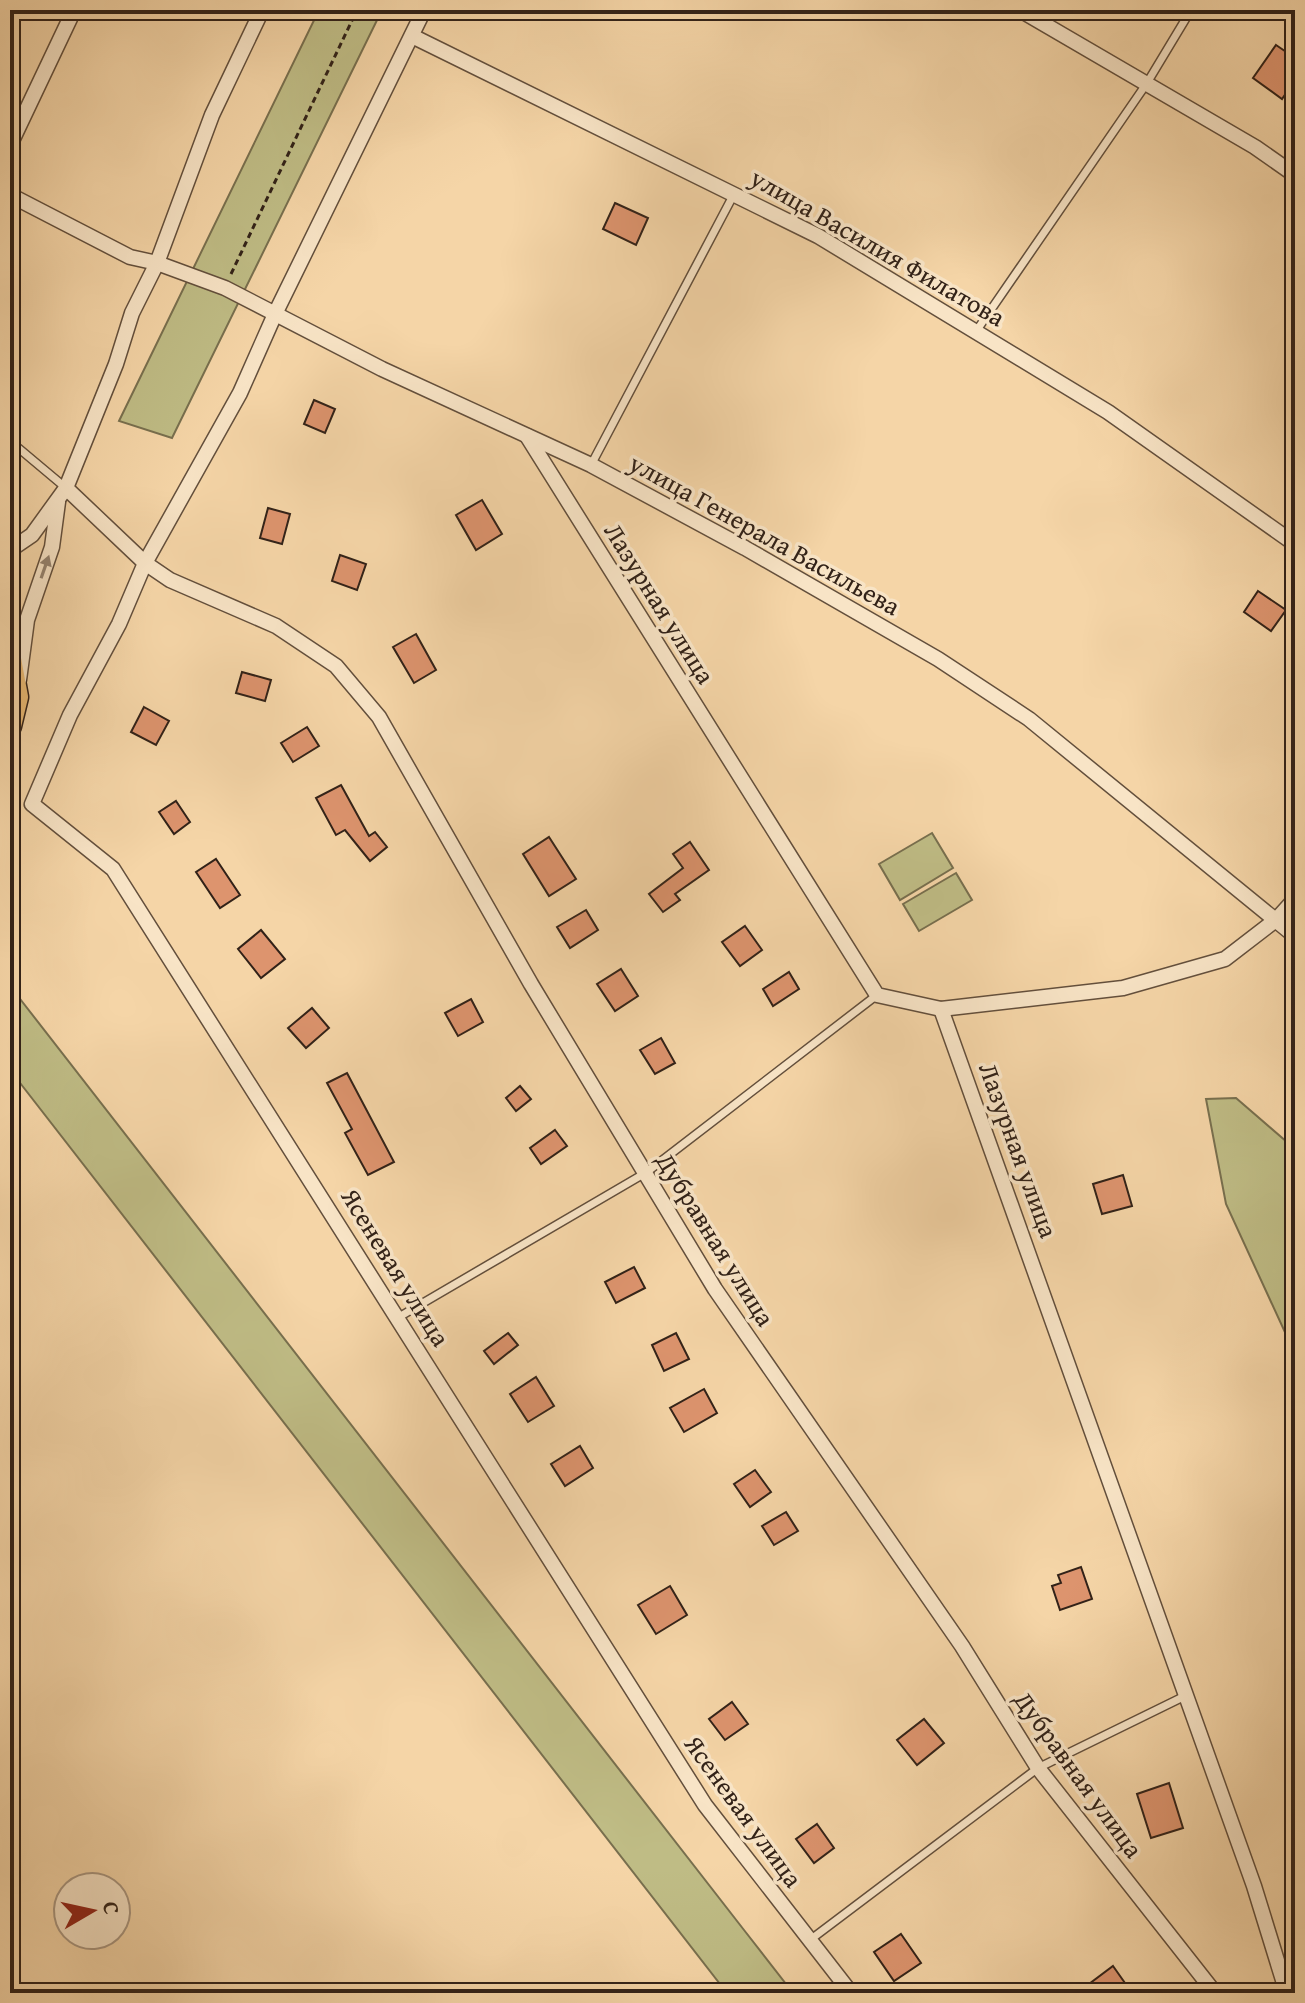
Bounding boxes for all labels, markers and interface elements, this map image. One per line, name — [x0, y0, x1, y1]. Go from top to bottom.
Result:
street label: улица Василия Филатова — [742, 157, 1013, 336]
street label: улица Генерала Васильева — [621, 443, 908, 625]
street label: Лазурная улица — [595, 515, 726, 692]
one-way arrow — [40, 555, 52, 579]
street label: Лазурная улица — [969, 1057, 1069, 1244]
street label: Дубравная улица — [646, 1144, 786, 1334]
street label: Ясеневая улица — [331, 1179, 461, 1354]
street label: Дубравная улица — [1004, 1681, 1154, 1866]
street label: Ясеневая улица — [675, 1726, 813, 1896]
north arrow — [52, 1871, 132, 1951]
text: С — [95, 1899, 129, 1917]

